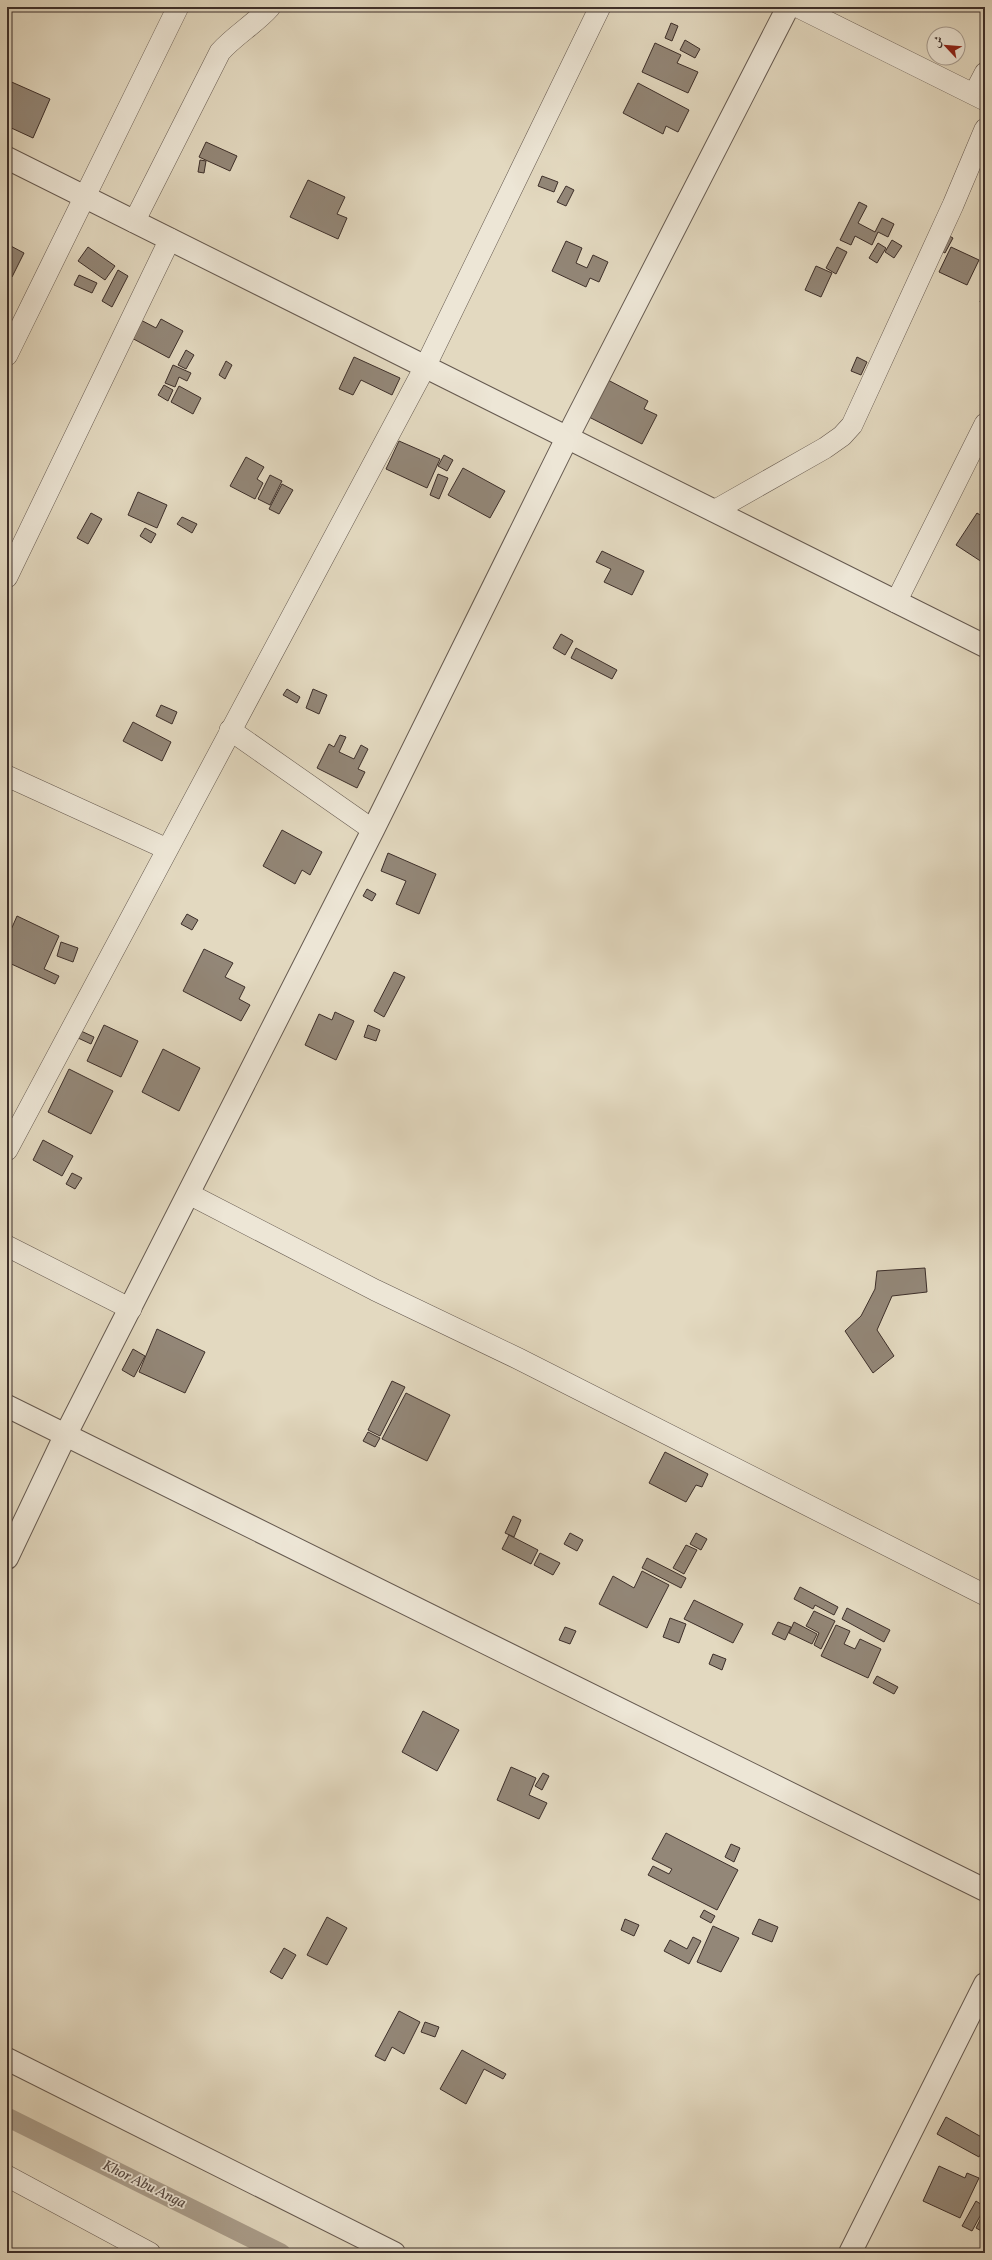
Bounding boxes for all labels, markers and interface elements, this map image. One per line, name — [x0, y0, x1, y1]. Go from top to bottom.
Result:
north arrow — [926, 26, 966, 66]
text: ش — [929, 34, 948, 50]
water label: Khor Abu Anga — [99, 2156, 189, 2214]

